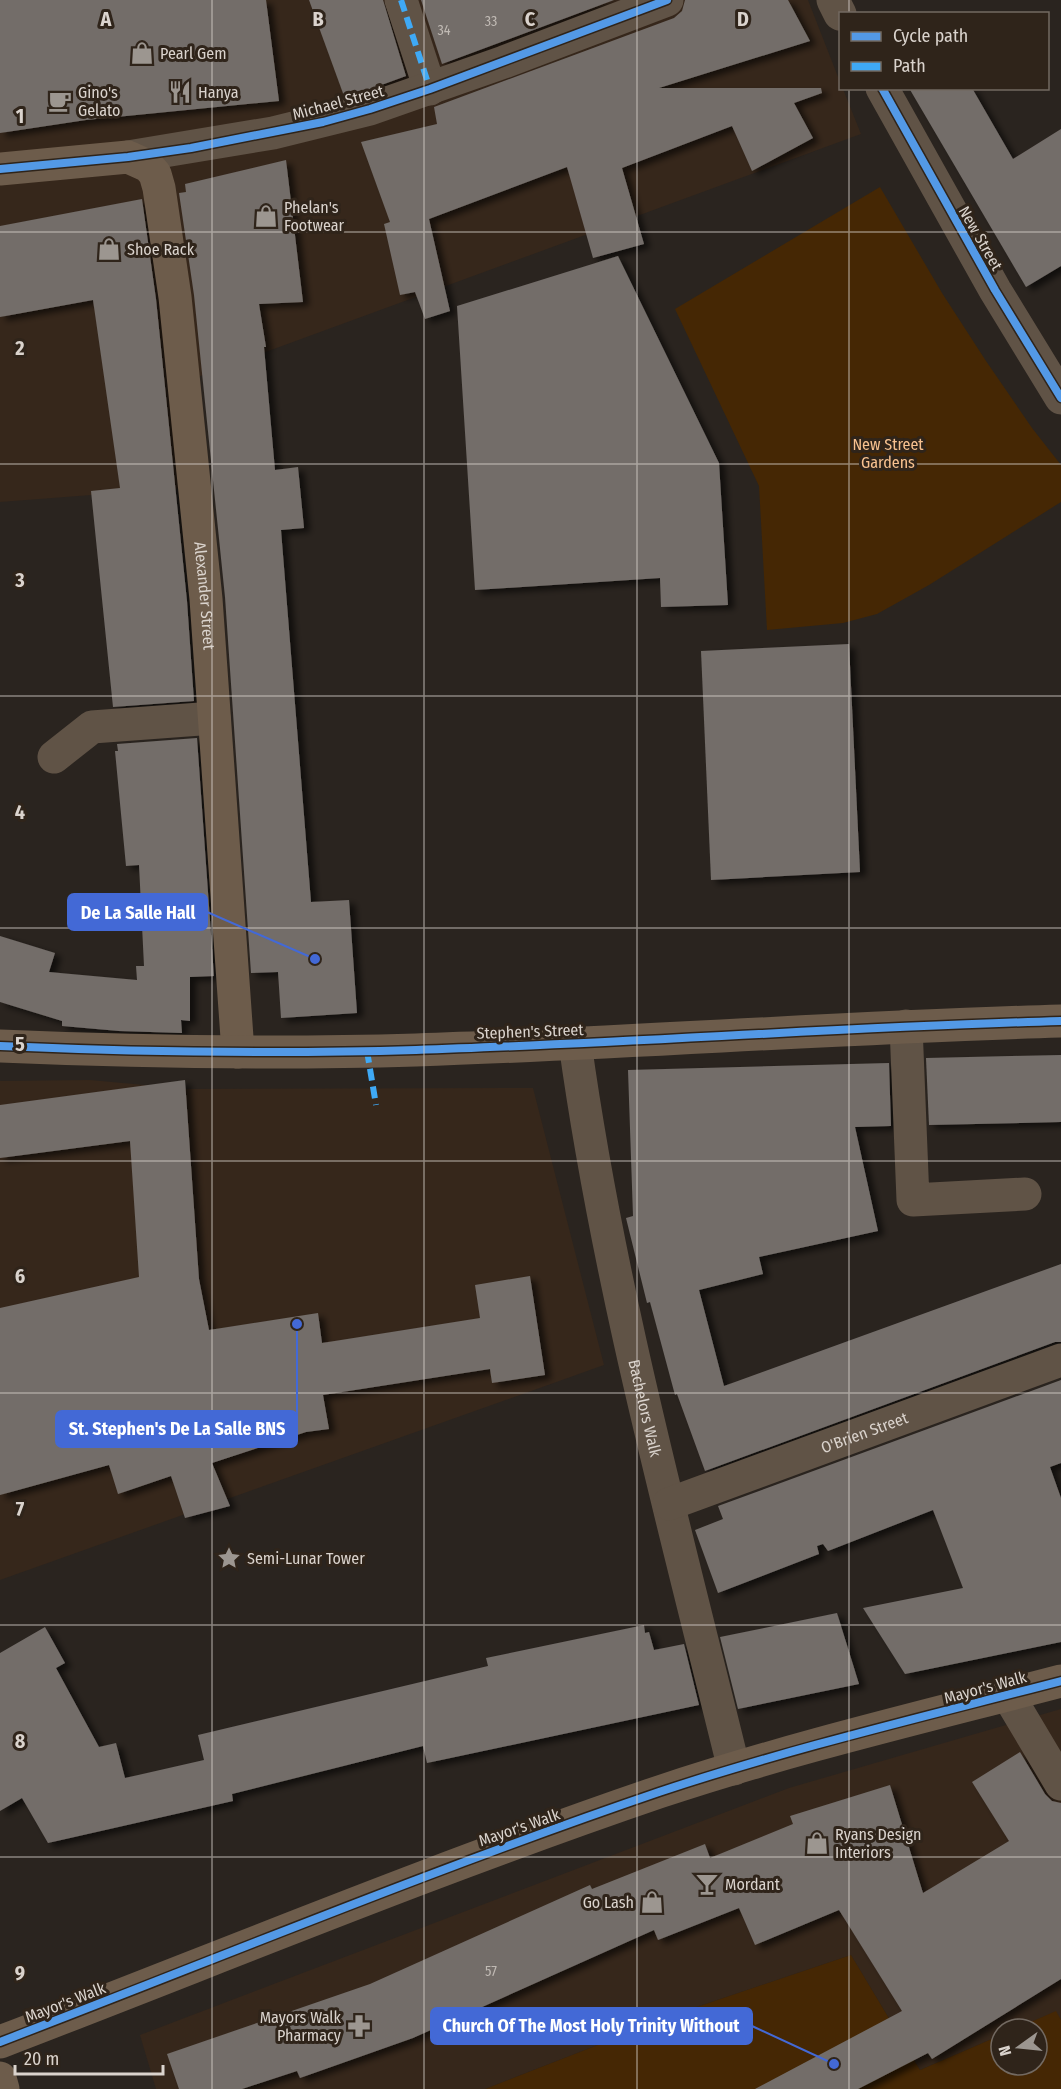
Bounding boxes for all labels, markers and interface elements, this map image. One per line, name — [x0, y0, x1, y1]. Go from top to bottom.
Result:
text: A — [100, 7, 113, 31]
text: B — [312, 7, 324, 31]
text: C — [525, 7, 536, 31]
text: D — [737, 7, 749, 31]
legend — [839, 12, 1049, 90]
house number: 33 — [485, 13, 497, 30]
house number: 34 — [437, 22, 451, 39]
text: Cycle path — [893, 25, 968, 47]
shop icon: Pearl Gem — [129, 40, 155, 66]
place label: Pearl Gem — [160, 44, 226, 63]
text: Path — [893, 55, 926, 77]
restaurant icon: Hanya — [167, 79, 193, 105]
street label: Michael Street — [290, 81, 387, 124]
place label: Gino's Gelato — [78, 83, 120, 120]
place label: Hanya — [198, 83, 239, 102]
cafe icon: Gino's Gelato — [47, 88, 73, 114]
text: 1 — [16, 104, 24, 128]
place label: Phelan's Footwear — [284, 198, 345, 235]
shop icon: Phelan's Footwear — [253, 203, 279, 229]
street label: New Street — [955, 203, 1007, 274]
shop icon: Shoe Rack — [96, 236, 122, 262]
place label: Shoe Rack — [127, 240, 195, 259]
text: 2 — [14, 336, 25, 360]
park label: New Street Gardens — [852, 435, 924, 472]
street label: Alexander Street — [190, 541, 219, 651]
text: 3 — [14, 568, 25, 592]
text: 4 — [15, 800, 25, 824]
callout: De La Salle Hall — [68, 894, 207, 930]
text: De La Salle Hall — [81, 902, 195, 924]
street label: Stephen's Street — [476, 1020, 585, 1043]
text: 5 — [15, 1032, 25, 1056]
text: 6 — [15, 1264, 25, 1288]
street label: Bachelors Walk — [624, 1358, 666, 1459]
street label: O'Brien Street — [818, 1408, 911, 1457]
callout: St. Stephen's De La Salle BNS — [56, 1411, 297, 1447]
text: St. Stephen's De La Salle BNS — [69, 1418, 285, 1440]
text: 7 — [16, 1497, 25, 1521]
place icon: Semi-Lunar Tower — [216, 1545, 242, 1571]
place label: Semi-Lunar Tower — [247, 1549, 365, 1568]
street label: Mayor's Walk — [942, 1667, 1029, 1708]
text: 8 — [15, 1729, 26, 1753]
street label: Mayor's Walk — [476, 1805, 563, 1850]
place label: Ryans Design Interiors — [835, 1825, 922, 1862]
shop icon: Ryans Design Interiors — [804, 1830, 830, 1856]
bar icon: Mordant — [694, 1871, 720, 1897]
place label: Mordant — [725, 1875, 781, 1894]
shop icon: Go Lash — [639, 1889, 665, 1915]
place label: Go Lash — [583, 1893, 634, 1912]
text: 9 — [15, 1961, 25, 1985]
house number: 57 — [485, 1963, 497, 1980]
street label: Mayor's Walk — [22, 1978, 109, 2027]
place label: Mayors Walk Pharmacy — [260, 2008, 342, 2045]
callout: Church Of The Most Holy Trinity Without — [431, 2008, 752, 2044]
pharmacy icon: Mayors Walk Pharmacy — [346, 2013, 372, 2039]
text: Church Of The Most Holy Trinity Without — [442, 2015, 740, 2037]
north arrow — [989, 2017, 1049, 2077]
scale bar — [15, 2038, 164, 2076]
text: N — [995, 2044, 1015, 2058]
text: 20 m — [24, 2048, 59, 2070]

